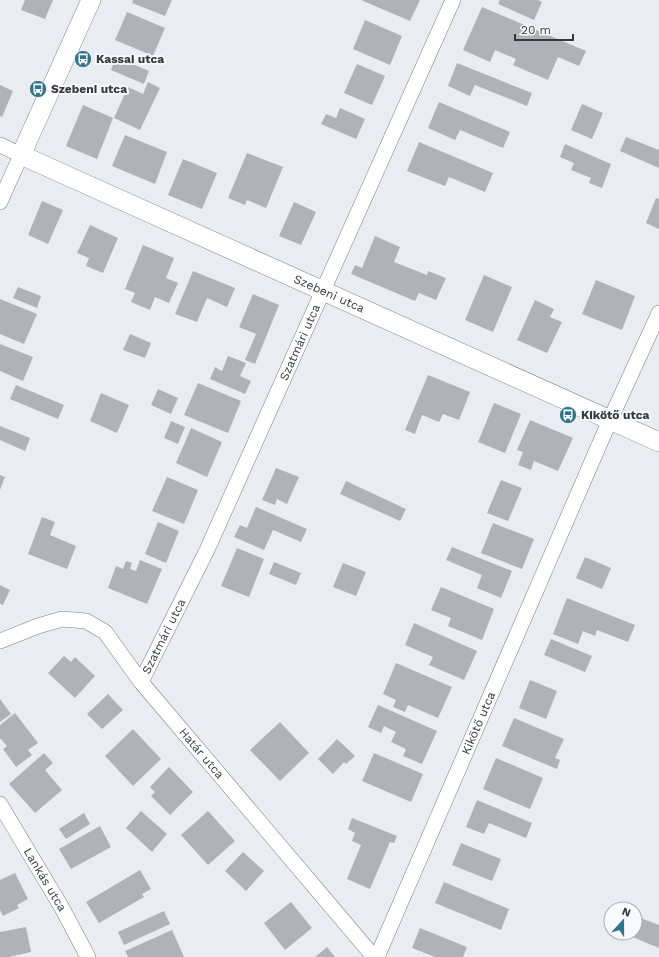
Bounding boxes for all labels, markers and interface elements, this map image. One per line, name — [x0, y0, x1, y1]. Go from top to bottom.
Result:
scale bar — [515, 16, 573, 42]
text: 20 m — [521, 23, 551, 37]
bus stop icon: Kassai utca — [73, 49, 93, 69]
place label: Kassai utca — [96, 52, 164, 66]
bus stop icon: Szebeni utca — [28, 79, 48, 99]
place label: Szebeni utca — [51, 82, 127, 96]
street label: Szebeni utca — [292, 272, 367, 316]
street label: Szatmári utca — [277, 302, 323, 383]
bus stop icon: Kikötő utca — [558, 405, 578, 425]
place label: Kikötő utca — [581, 408, 649, 422]
street label: Szatmári utca — [139, 596, 189, 676]
street label: Kikötő utca — [459, 689, 498, 757]
street label: Határ utca — [176, 725, 227, 782]
street label: Lankás utca — [21, 845, 69, 914]
north arrow — [603, 901, 643, 941]
text: N — [620, 905, 633, 920]

